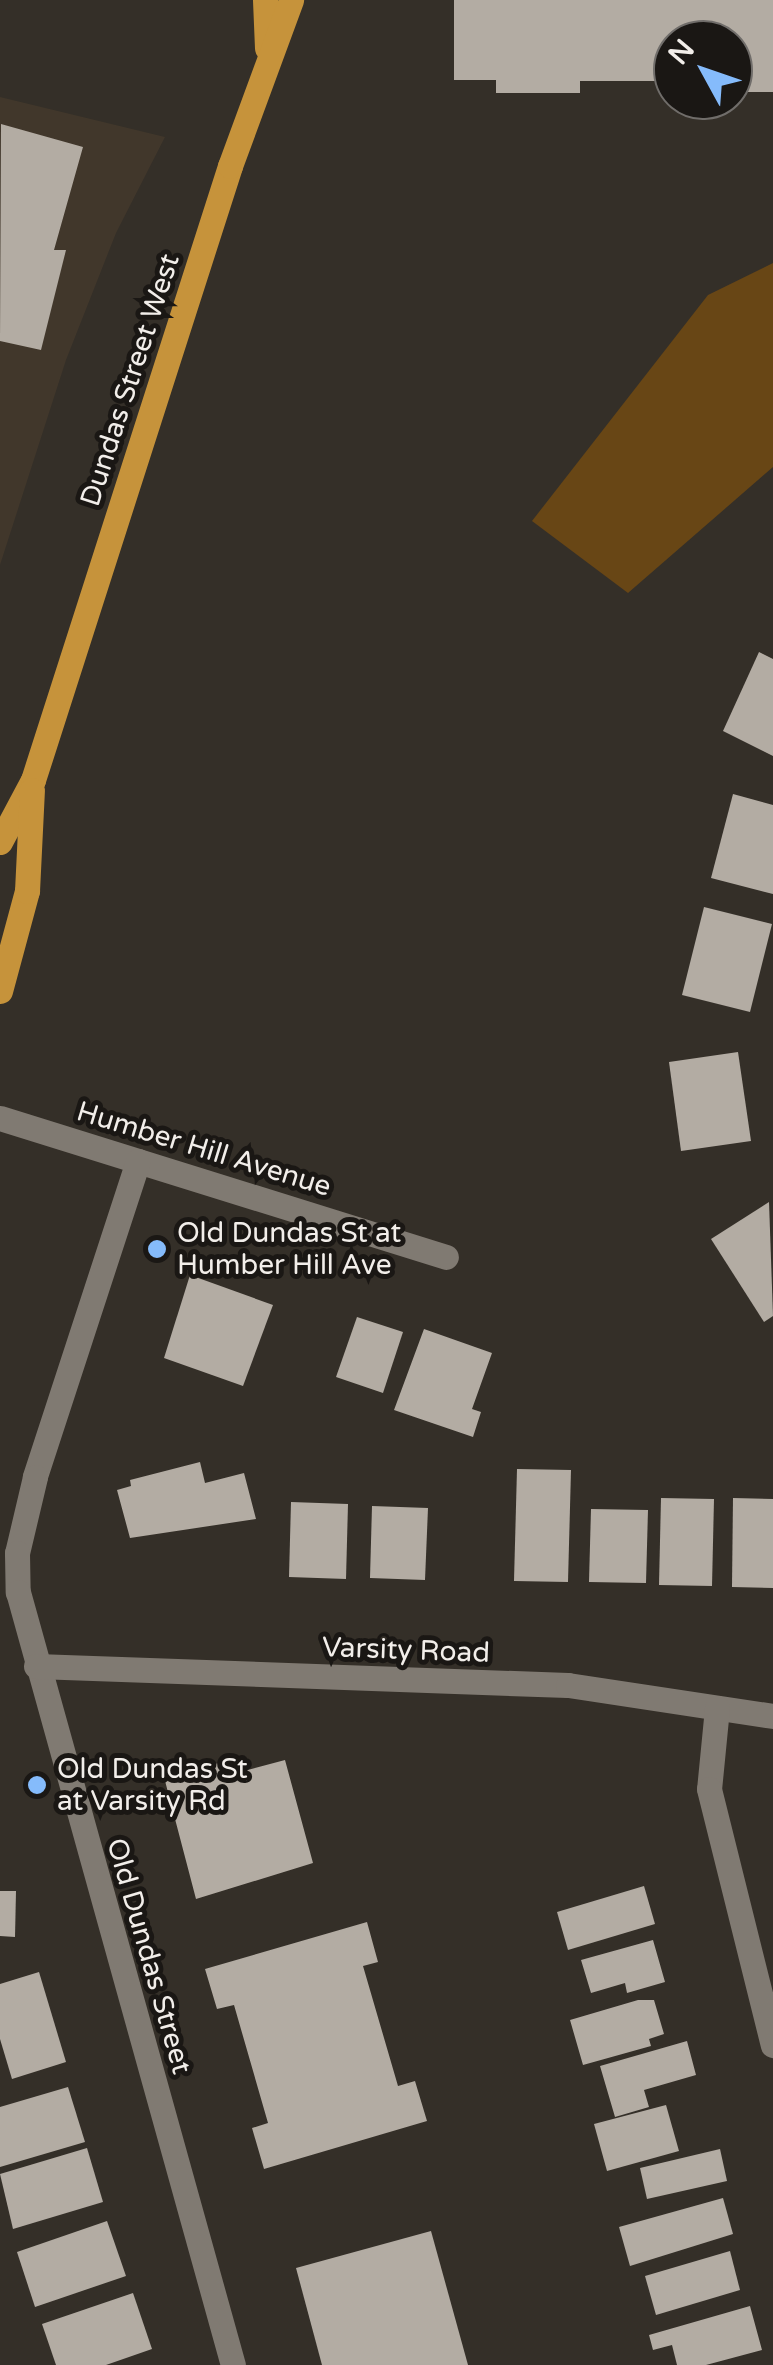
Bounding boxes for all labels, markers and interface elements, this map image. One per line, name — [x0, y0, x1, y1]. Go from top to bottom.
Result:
north arrow — [653, 20, 753, 120]
text: N — [661, 32, 702, 72]
street label: Dundas Street West — [73, 250, 187, 510]
street label: Humber Hill Avenue — [73, 1094, 335, 1204]
place label: Old Dundas St at Humber Hill Ave — [177, 1216, 401, 1282]
marker: Old Dundas St at Humber Hill Ave — [146, 1238, 168, 1260]
street label: Varsity Road — [321, 1630, 491, 1670]
place label: Old Dundas St at Varsity Rd — [57, 1752, 248, 1818]
marker: Old Dundas St at Varsity Rd — [26, 1774, 48, 1796]
street label: Old Dundas Street — [99, 1834, 199, 2078]

